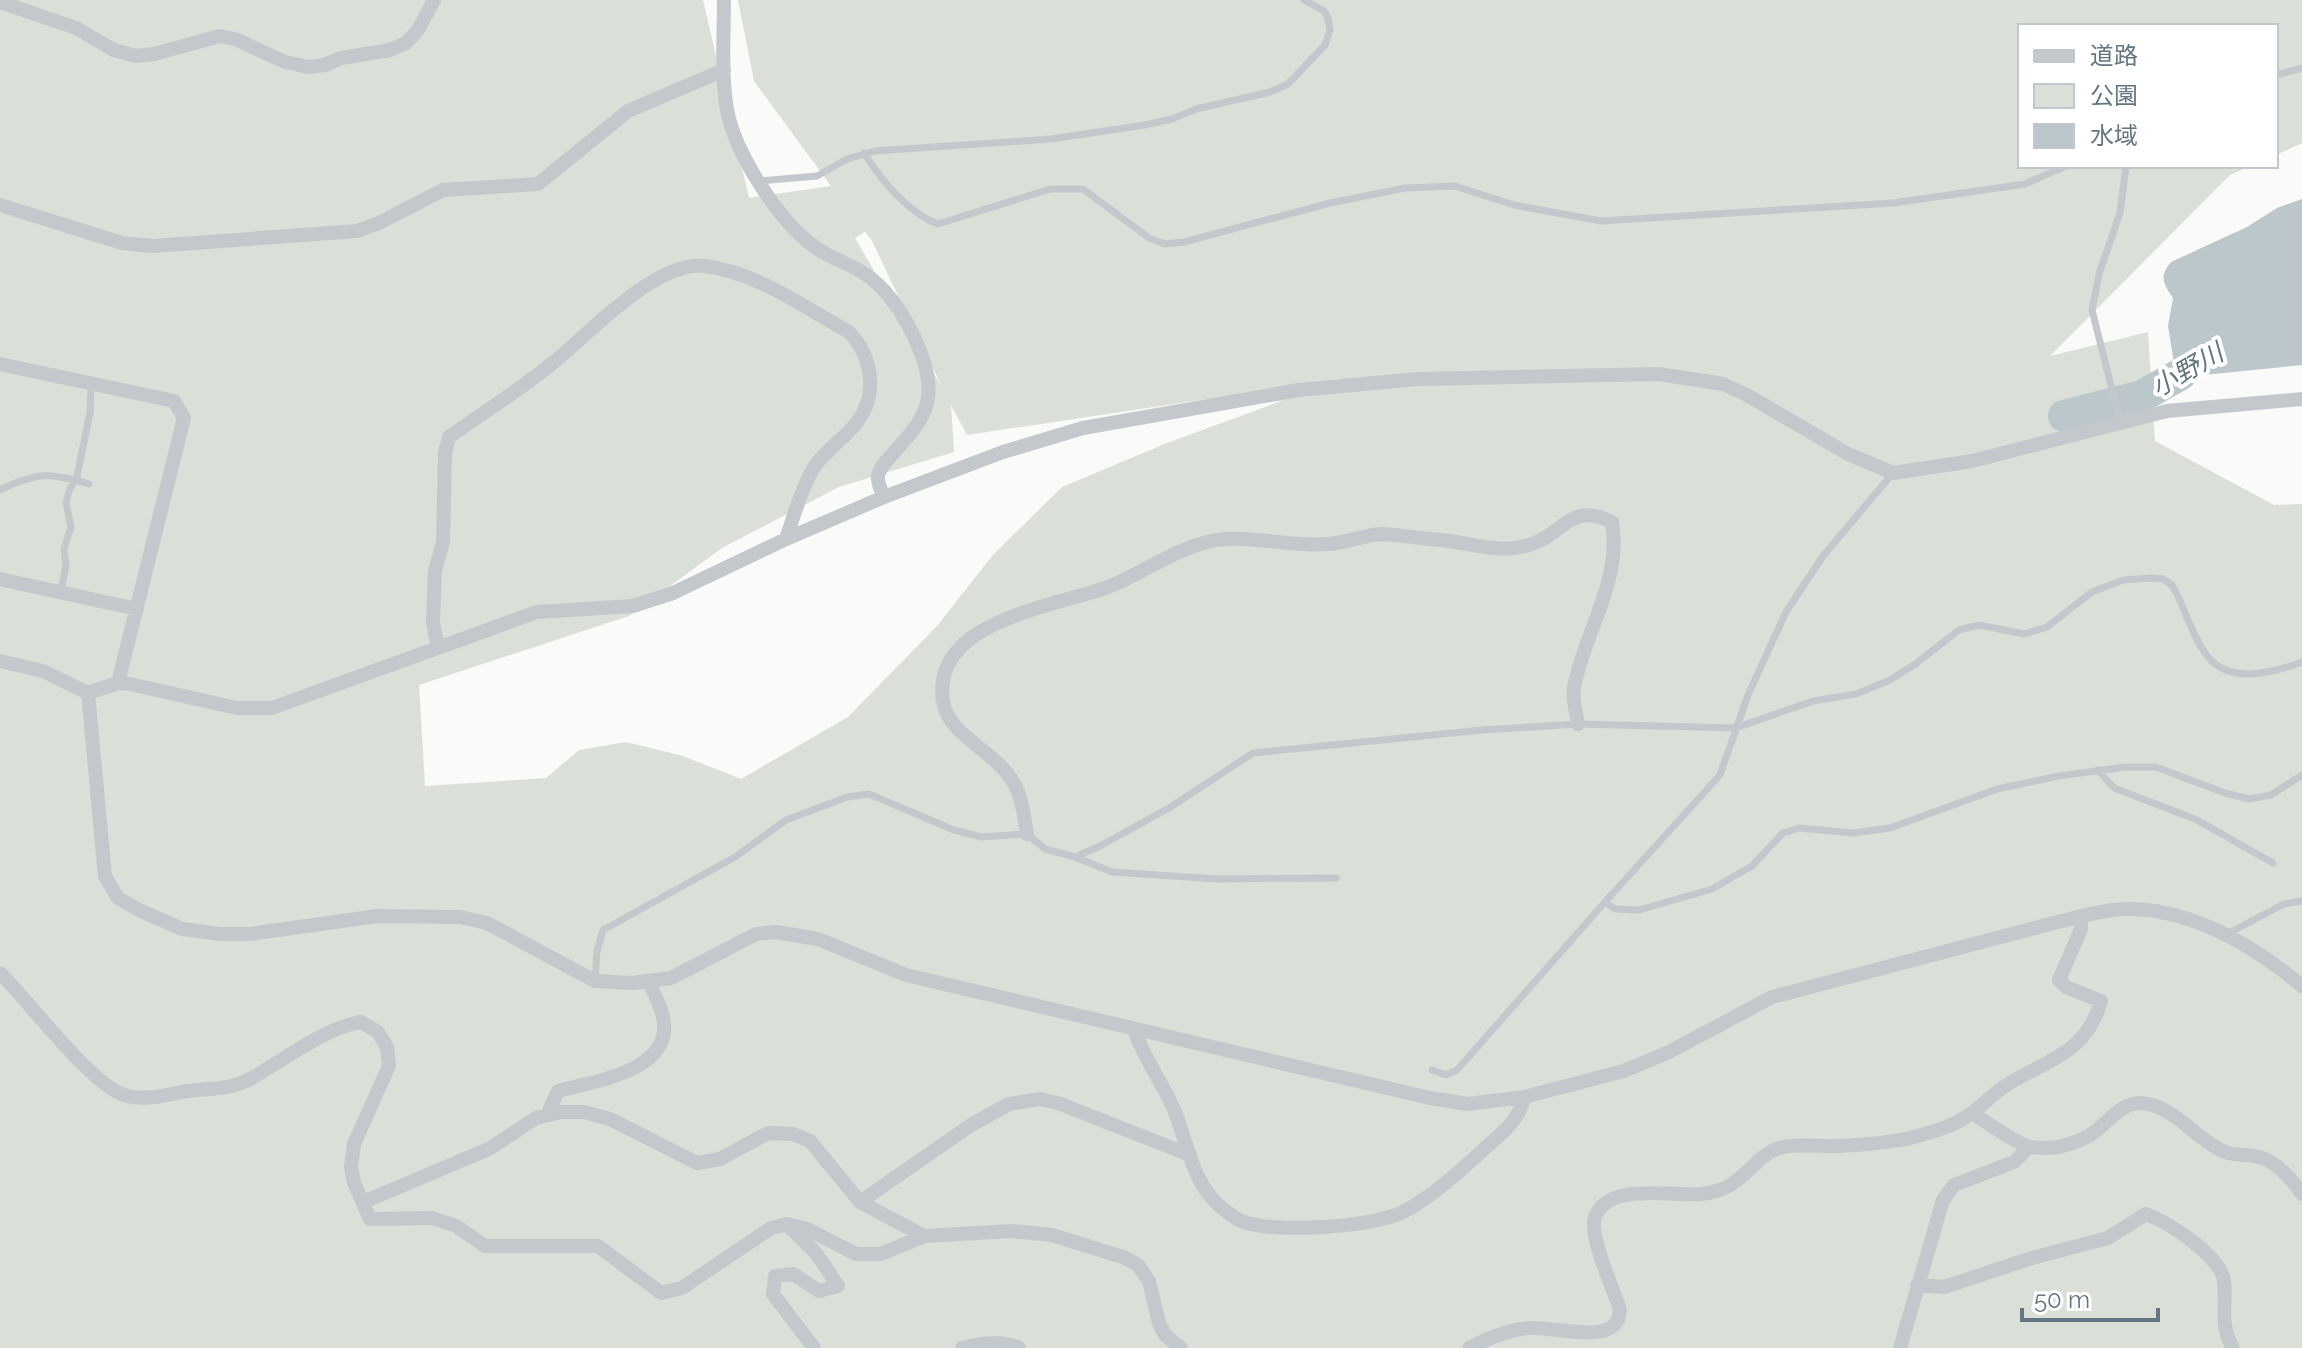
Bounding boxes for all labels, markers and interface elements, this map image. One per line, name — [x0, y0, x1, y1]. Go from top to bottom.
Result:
legend — [2018, 24, 2278, 168]
text: 道路 — [2090, 41, 2138, 70]
text: 公園 — [2090, 81, 2138, 110]
text: 水域 — [2090, 121, 2138, 150]
water label: 小野川 — [2146, 336, 2231, 402]
scale bar — [2022, 1272, 2158, 1322]
text: 50 m — [2034, 1285, 2090, 1314]

